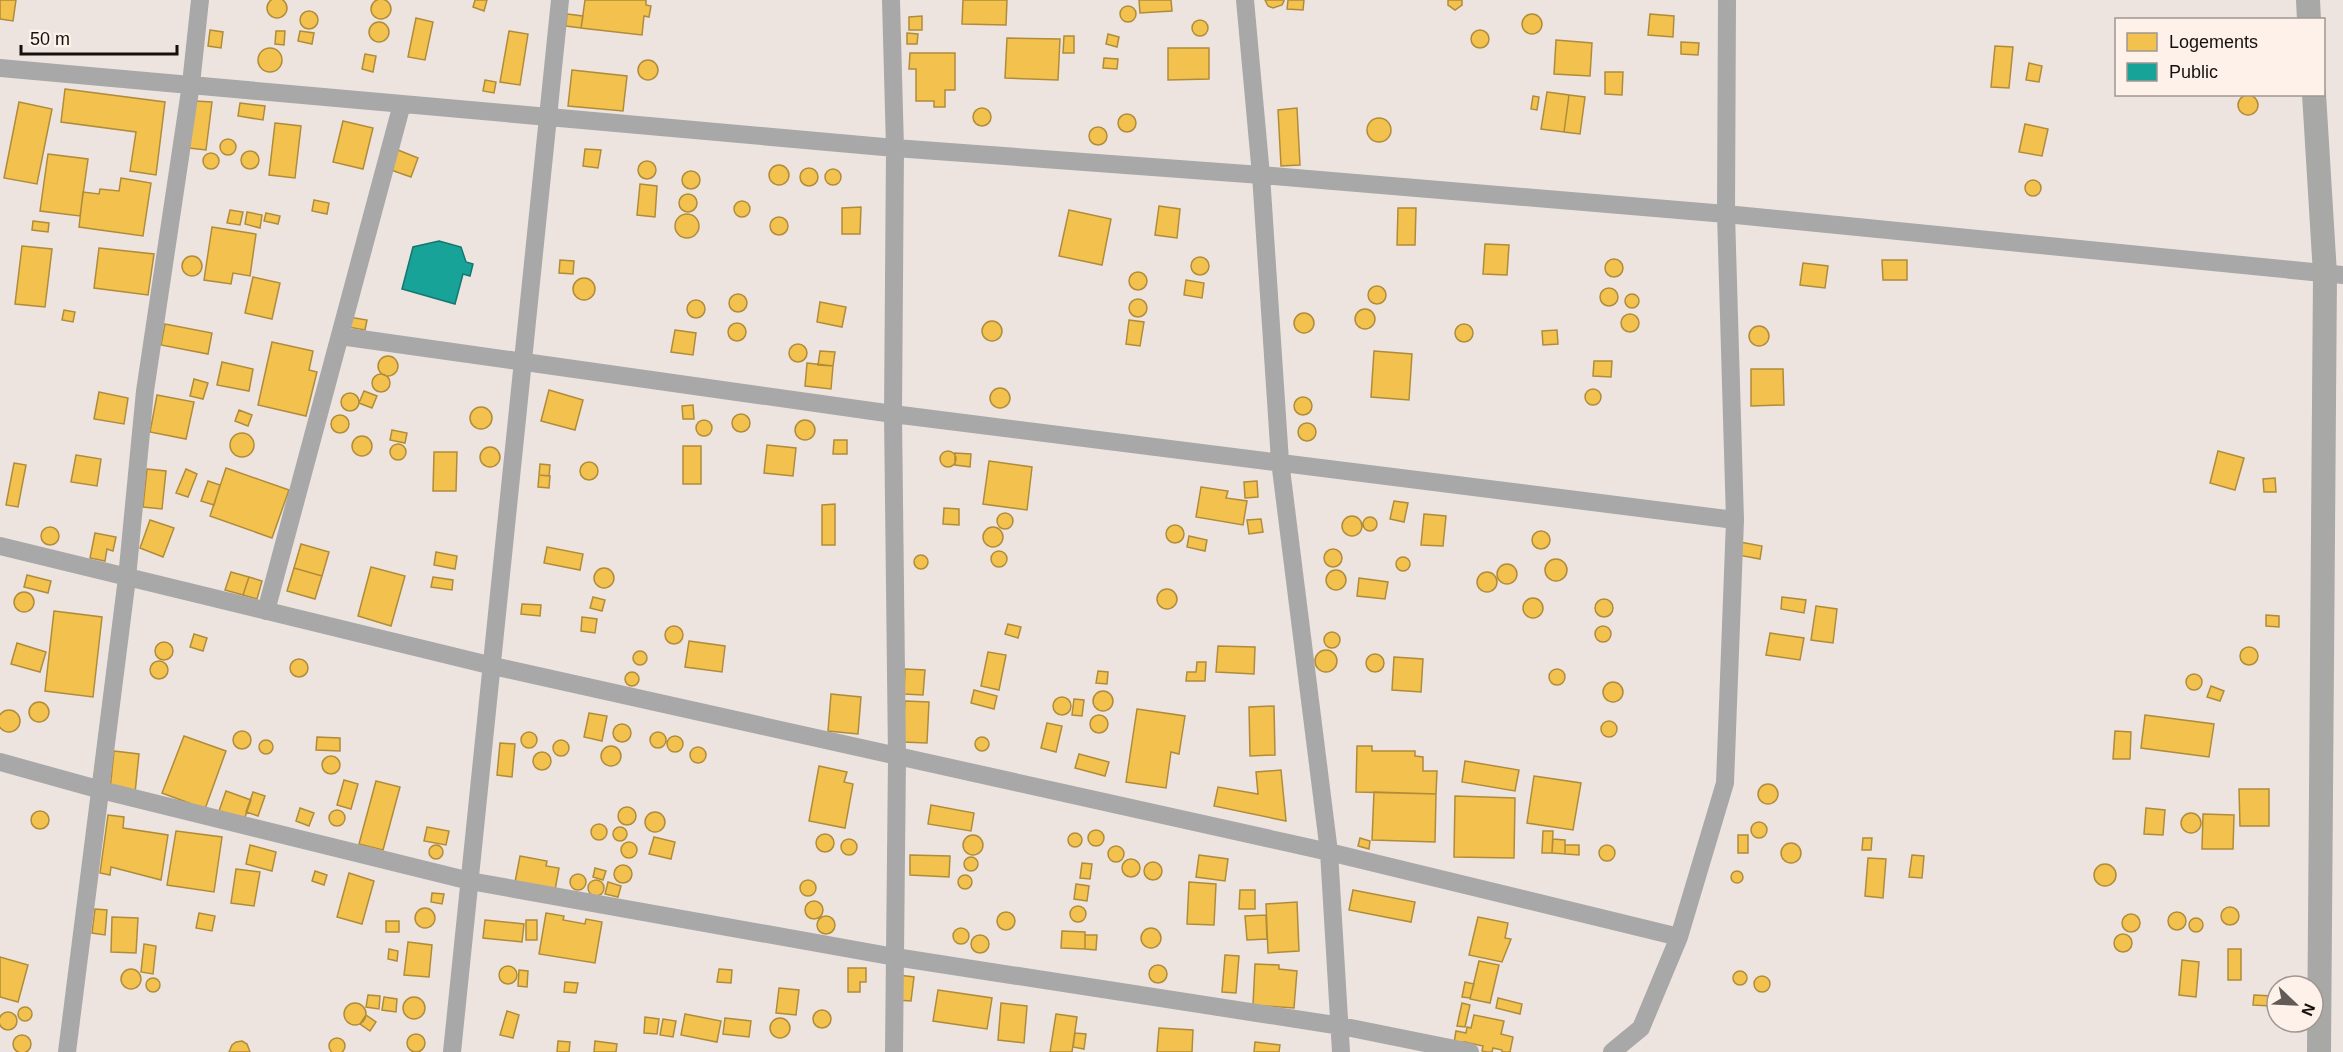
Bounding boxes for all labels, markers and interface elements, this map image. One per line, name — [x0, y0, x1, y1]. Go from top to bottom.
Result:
scale bar — [21, 18, 177, 56]
legend — [2115, 18, 2325, 96]
text: 50 m — [30, 29, 70, 49]
text: Logements — [2169, 32, 2258, 52]
text: Public — [2169, 62, 2218, 82]
north arrow — [2265, 974, 2325, 1034]
text: N — [2298, 1001, 2318, 1018]

